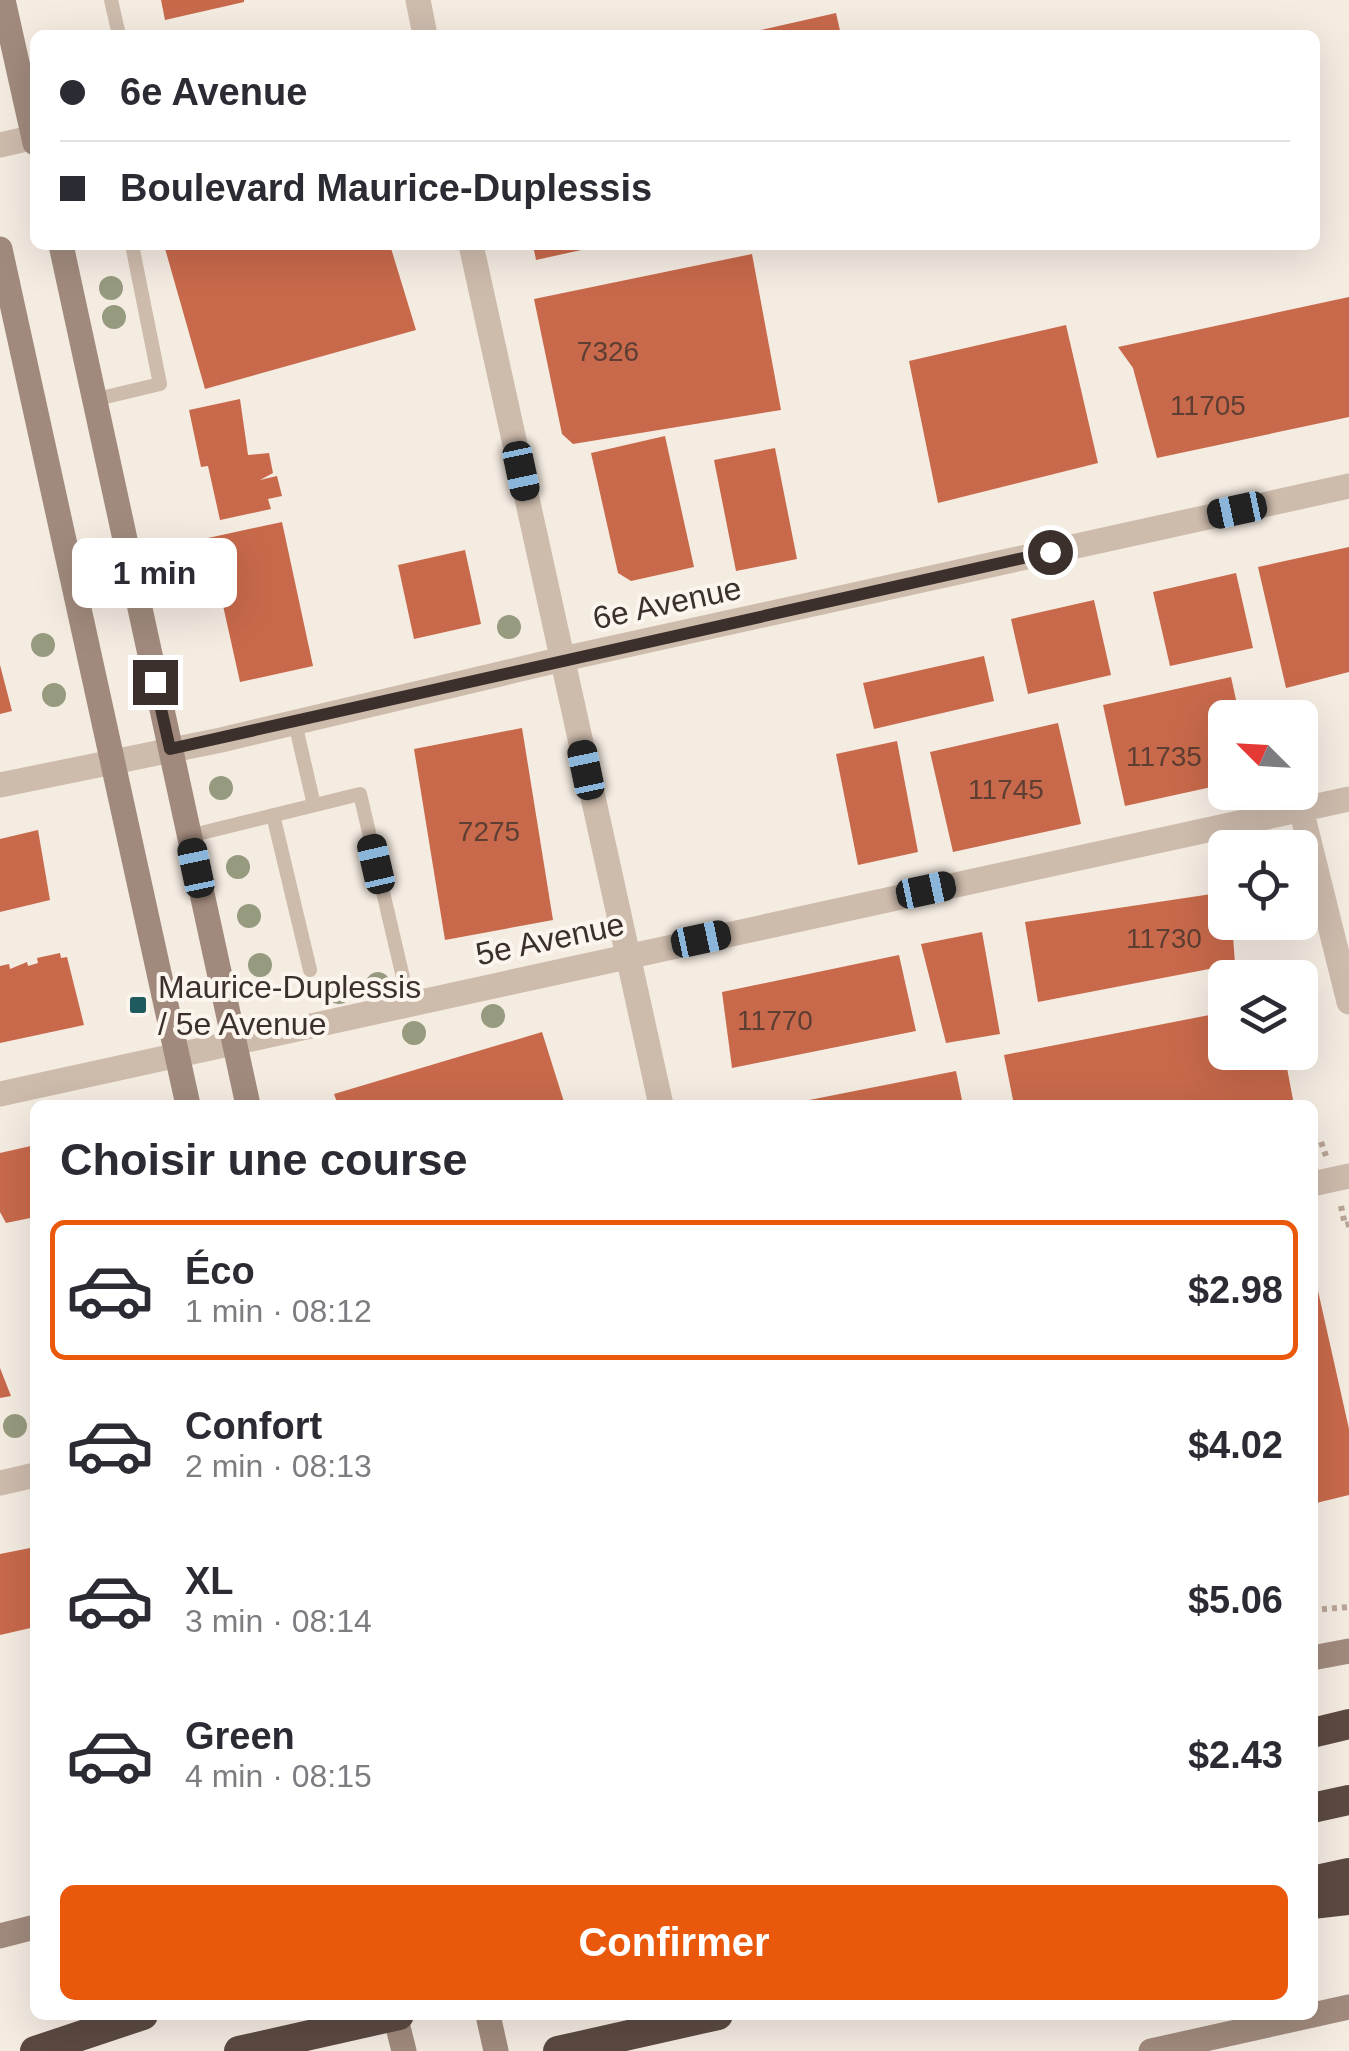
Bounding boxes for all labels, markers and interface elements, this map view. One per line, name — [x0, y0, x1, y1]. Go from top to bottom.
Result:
text: 6e Avenue — [120, 71, 307, 113]
text: Boulevard Maurice-Duplessis — [120, 167, 652, 209]
house number: 7326 — [577, 336, 639, 367]
house number: 11705 — [1170, 390, 1246, 421]
car — [500, 439, 542, 503]
car — [1205, 489, 1269, 531]
route start — [1028, 530, 1073, 575]
callout: 1 min — [72, 537, 238, 607]
text: 1 min — [113, 555, 196, 591]
street label: 6e Avenue — [590, 570, 744, 636]
route end — [133, 660, 178, 705]
north arrow — [1208, 700, 1318, 810]
map controls — [1208, 700, 1318, 1070]
car — [565, 738, 607, 802]
house number: 11735 — [1126, 741, 1202, 772]
house number: 11745 — [968, 774, 1044, 805]
house number: 7275 — [458, 816, 520, 847]
button: locate — [1208, 830, 1318, 940]
car — [355, 831, 397, 897]
car — [175, 836, 217, 900]
car — [894, 869, 958, 911]
street label: 5e Avenue — [473, 906, 627, 972]
car — [669, 918, 733, 960]
house number: 11730 — [1126, 923, 1202, 954]
button: layers — [1208, 960, 1318, 1070]
place label: Maurice-Duplessis / 5e Avenue — [158, 969, 421, 1042]
marker: Maurice-Duplessis / 5e Avenue — [127, 994, 149, 1016]
house number: 11770 — [737, 1005, 813, 1036]
text: Choisir une course — [60, 1134, 468, 1185]
icon: car — [65, 1245, 155, 1335]
text: Éco — [185, 1250, 255, 1292]
text: $2.98 — [1188, 1269, 1283, 1311]
text: 1 min · 08:12 — [185, 1293, 372, 1329]
icon: car — [65, 1400, 155, 1490]
text: Confort — [185, 1405, 322, 1447]
text: $4.02 — [1188, 1424, 1283, 1466]
text: 2 min · 08:13 — [185, 1448, 372, 1484]
icon: car — [65, 1555, 155, 1645]
text: XL — [185, 1560, 234, 1602]
text: $5.06 — [1188, 1579, 1283, 1621]
text: 3 min · 08:14 — [185, 1603, 372, 1639]
icon: car — [65, 1710, 155, 1800]
text: Green — [185, 1715, 295, 1757]
text: $2.43 — [1188, 1734, 1283, 1776]
text: 4 min · 08:15 — [185, 1758, 372, 1794]
button: Confirmer — [60, 1885, 1288, 2000]

